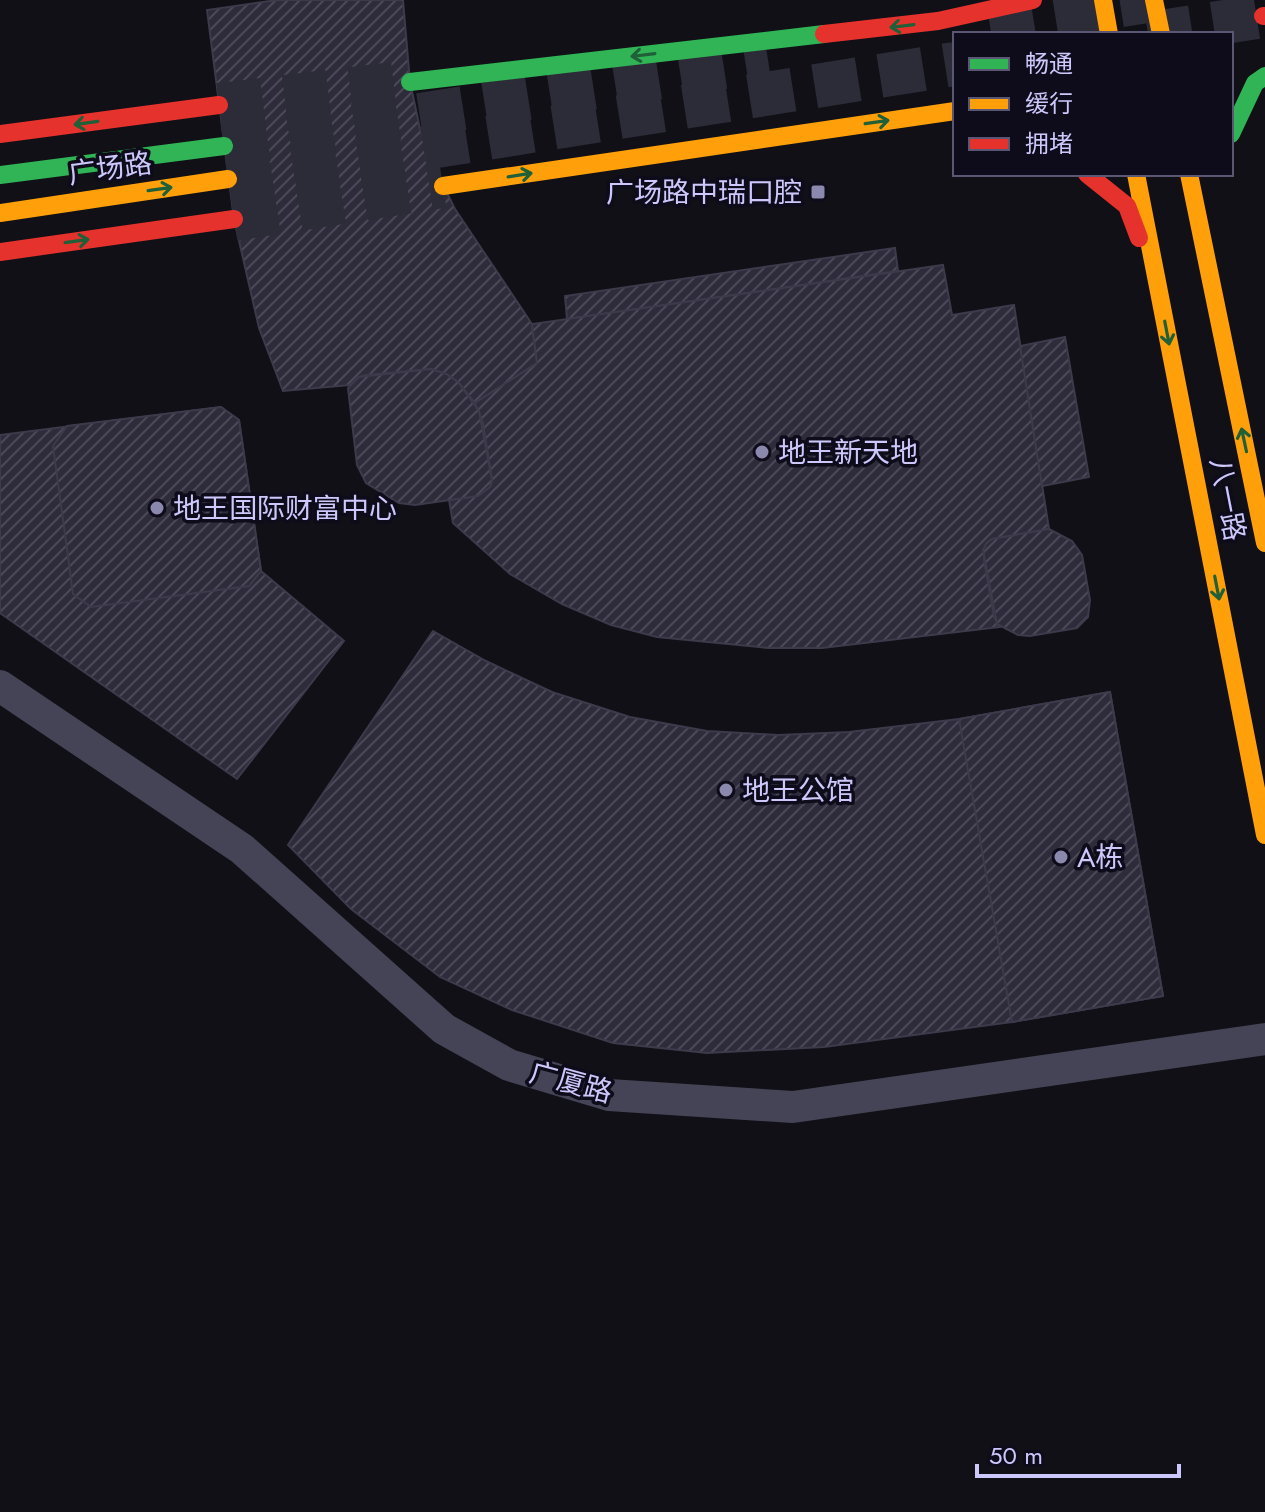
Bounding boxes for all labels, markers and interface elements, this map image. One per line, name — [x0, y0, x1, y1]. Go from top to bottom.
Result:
one-way arrow — [889, 18, 915, 33]
legend — [953, 32, 1233, 176]
text: 畅通 — [1025, 46, 1073, 81]
one-way arrow — [630, 48, 657, 63]
text: 缓行 — [1025, 86, 1073, 121]
one-way arrow — [864, 114, 890, 129]
one-way arrow — [74, 116, 99, 131]
text: 拥堵 — [1025, 126, 1073, 161]
street label: 广场路 — [66, 142, 155, 195]
one-way arrow — [507, 167, 532, 182]
place label: 广场路中瑞口腔 — [606, 172, 802, 213]
one-way arrow — [147, 181, 172, 196]
marker: 广场路中瑞口腔 — [809, 183, 827, 201]
one-way arrow — [64, 233, 89, 248]
one-way arrow — [1161, 320, 1176, 345]
one-way arrow — [1235, 427, 1250, 453]
place label: 地王新天地 — [778, 432, 918, 473]
marker: 地王新天地 — [753, 443, 771, 461]
street label: 八一路 — [1199, 454, 1256, 544]
place label: 地王国际财富中心 — [173, 488, 397, 529]
marker: 地王国际财富中心 — [148, 499, 166, 517]
one-way arrow — [1210, 575, 1225, 600]
place label: 地王公馆 — [742, 770, 854, 811]
marker: 地王公馆 — [717, 781, 735, 799]
place label: A栋 — [1077, 837, 1123, 878]
marker: A栋 — [1052, 848, 1070, 866]
street label: 广厦路 — [525, 1052, 617, 1113]
scale bar — [977, 1428, 1179, 1478]
text: 50 m — [989, 1438, 1043, 1473]

